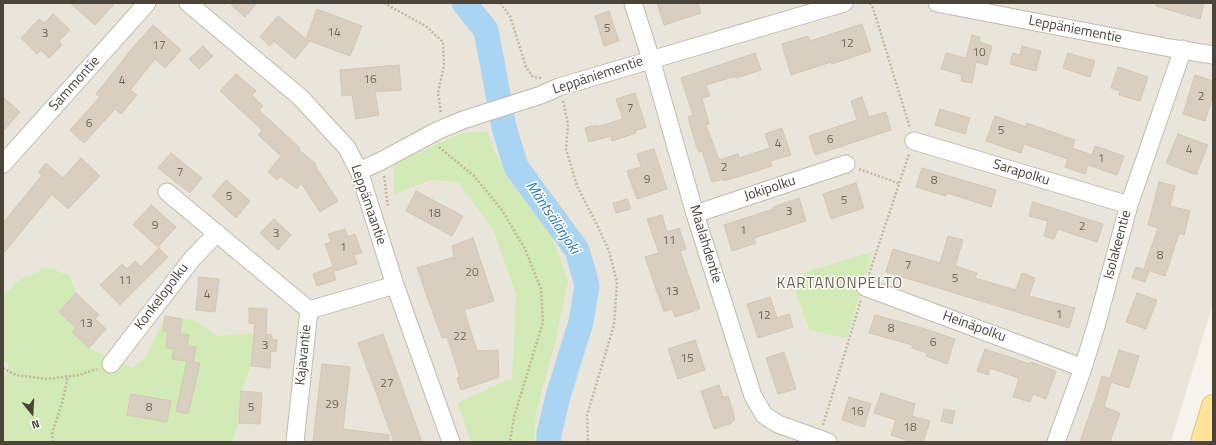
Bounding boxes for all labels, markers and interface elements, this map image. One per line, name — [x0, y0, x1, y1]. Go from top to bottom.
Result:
street label: Leppäniementie — [1027, 13, 1123, 47]
house number: 5 — [604, 22, 610, 36]
house number: 14 — [327, 26, 341, 40]
house number: 3 — [42, 27, 48, 41]
house number: 12 — [840, 37, 854, 51]
house number: 17 — [152, 39, 166, 53]
house number: 10 — [972, 46, 986, 60]
street label: Sammontie — [46, 53, 104, 115]
street label: Leppäniementie — [551, 53, 645, 99]
house number: 16 — [363, 73, 377, 87]
house number: 4 — [119, 74, 125, 88]
house number: 2 — [1198, 90, 1204, 104]
house number: 7 — [627, 102, 633, 116]
house number: 6 — [86, 117, 92, 131]
house number: 5 — [998, 124, 1004, 138]
house number: 6 — [827, 133, 833, 147]
house number: 4 — [775, 137, 781, 151]
house number: 4 — [1186, 143, 1192, 157]
house number: 1 — [1098, 152, 1104, 166]
street label: Sarapolku — [991, 156, 1051, 190]
house number: 2 — [721, 161, 727, 175]
street label: Leppämaantie — [346, 163, 390, 247]
house number: 7 — [177, 166, 183, 180]
house number: 9 — [644, 173, 650, 187]
street label: Jokipolku — [742, 173, 798, 205]
house number: 8 — [931, 174, 937, 188]
water label: Mäntsälänjoki — [521, 178, 583, 258]
house number: 5 — [226, 190, 232, 204]
house number: 5 — [841, 194, 847, 208]
street label: Maalahdentie — [685, 203, 725, 285]
house number: 3 — [786, 205, 792, 219]
house number: 18 — [427, 207, 441, 221]
street label: Isolakeentie — [1101, 209, 1135, 281]
house number: 9 — [152, 219, 158, 233]
house number: 2 — [1079, 220, 1085, 234]
house number: 1 — [740, 224, 746, 238]
house number: 3 — [273, 227, 279, 241]
house number: 11 — [662, 234, 676, 248]
house number: 1 — [340, 241, 346, 255]
house number: 8 — [1157, 249, 1163, 263]
house number: 7 — [905, 259, 911, 273]
street label: Konkelopolku — [132, 260, 192, 334]
house number: 20 — [465, 266, 479, 280]
house number: 5 — [952, 272, 958, 286]
house number: 11 — [118, 274, 132, 288]
district label: KARTANONPELTO — [777, 275, 903, 293]
house number: 13 — [665, 285, 679, 299]
house number: 4 — [204, 288, 210, 302]
street label: Heinäpolku — [940, 308, 1008, 346]
house number: 1 — [1056, 308, 1062, 322]
house number: 12 — [757, 309, 771, 323]
house number: 13 — [79, 317, 93, 331]
house number: 8 — [888, 322, 894, 336]
street label: Kajavantie — [292, 324, 316, 386]
house number: 22 — [453, 330, 467, 344]
house number: 6 — [930, 336, 936, 350]
house number: 3 — [262, 339, 268, 353]
house number: 15 — [680, 352, 694, 366]
house number: 27 — [380, 377, 394, 391]
north arrow — [12, 393, 52, 433]
house number: 29 — [325, 398, 339, 412]
house number: 8 — [146, 401, 152, 415]
house number: 5 — [248, 401, 254, 415]
house number: 16 — [850, 405, 864, 419]
text: N — [30, 416, 42, 433]
house number: 18 — [903, 421, 917, 435]

